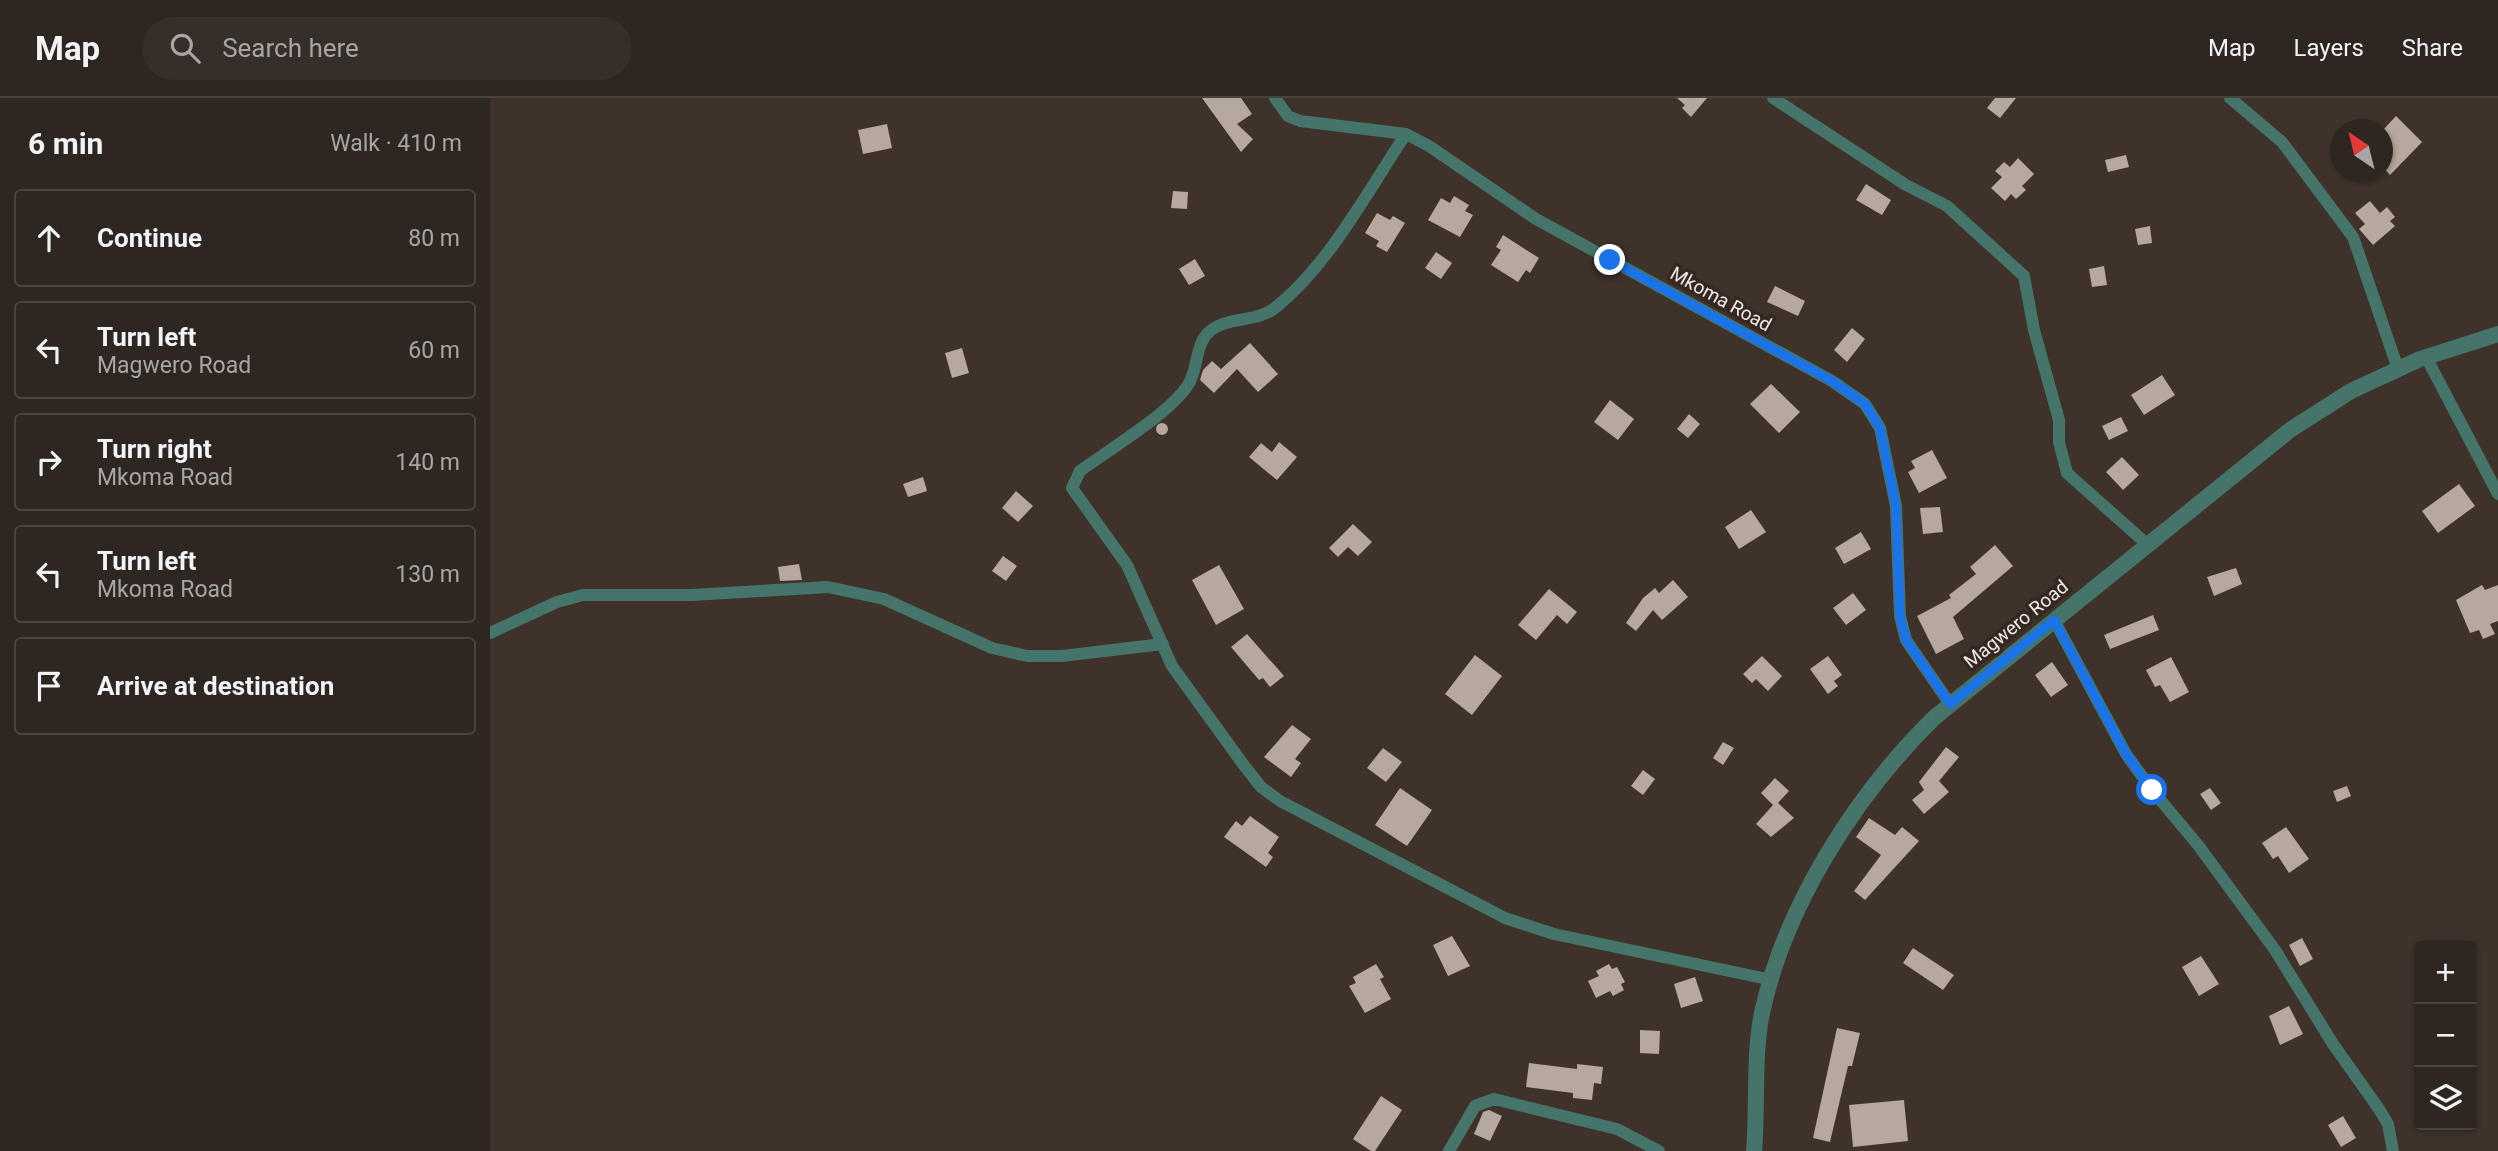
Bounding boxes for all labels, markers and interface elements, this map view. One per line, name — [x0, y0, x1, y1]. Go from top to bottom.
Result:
search box — [142, 17, 632, 80]
text: Map — [35, 29, 100, 68]
icon: search — [166, 29, 204, 67]
text: Search here — [222, 33, 359, 63]
text: Map — [2208, 34, 2256, 62]
text: Layers — [2294, 34, 2364, 62]
text: Share — [2402, 34, 2463, 62]
north arrow — [2330, 119, 2393, 182]
text: 6 min — [28, 126, 103, 161]
text: Walk · 410 m — [330, 130, 462, 157]
icon: ahead — [30, 219, 68, 257]
text: Continue — [97, 223, 202, 253]
text: 80 m — [408, 225, 460, 252]
route end — [1594, 244, 1625, 275]
street label: Mkoma Road — [1666, 262, 1776, 336]
text: Turn left — [97, 322, 196, 352]
icon: left — [30, 331, 68, 369]
text: 60 m — [408, 337, 460, 364]
text: Magwero Road — [97, 352, 251, 379]
text: Turn right — [97, 434, 212, 464]
icon: right — [30, 443, 68, 481]
text: 140 m — [395, 449, 460, 476]
text: Mkoma Road — [97, 464, 233, 491]
text: Turn left — [97, 546, 196, 576]
icon: left — [30, 555, 68, 593]
text: 130 m — [395, 561, 460, 588]
street label: Magwero Road — [1959, 575, 2073, 673]
text: Mkoma Road — [97, 576, 233, 603]
icon: arrive — [30, 667, 68, 705]
text: Arrive at destination — [97, 671, 334, 701]
route start — [2136, 774, 2167, 805]
map controls — [2414, 941, 2477, 1130]
button: + — [2414, 941, 2477, 1004]
button: − — [2414, 1004, 2477, 1067]
button: layers — [2414, 1067, 2477, 1130]

